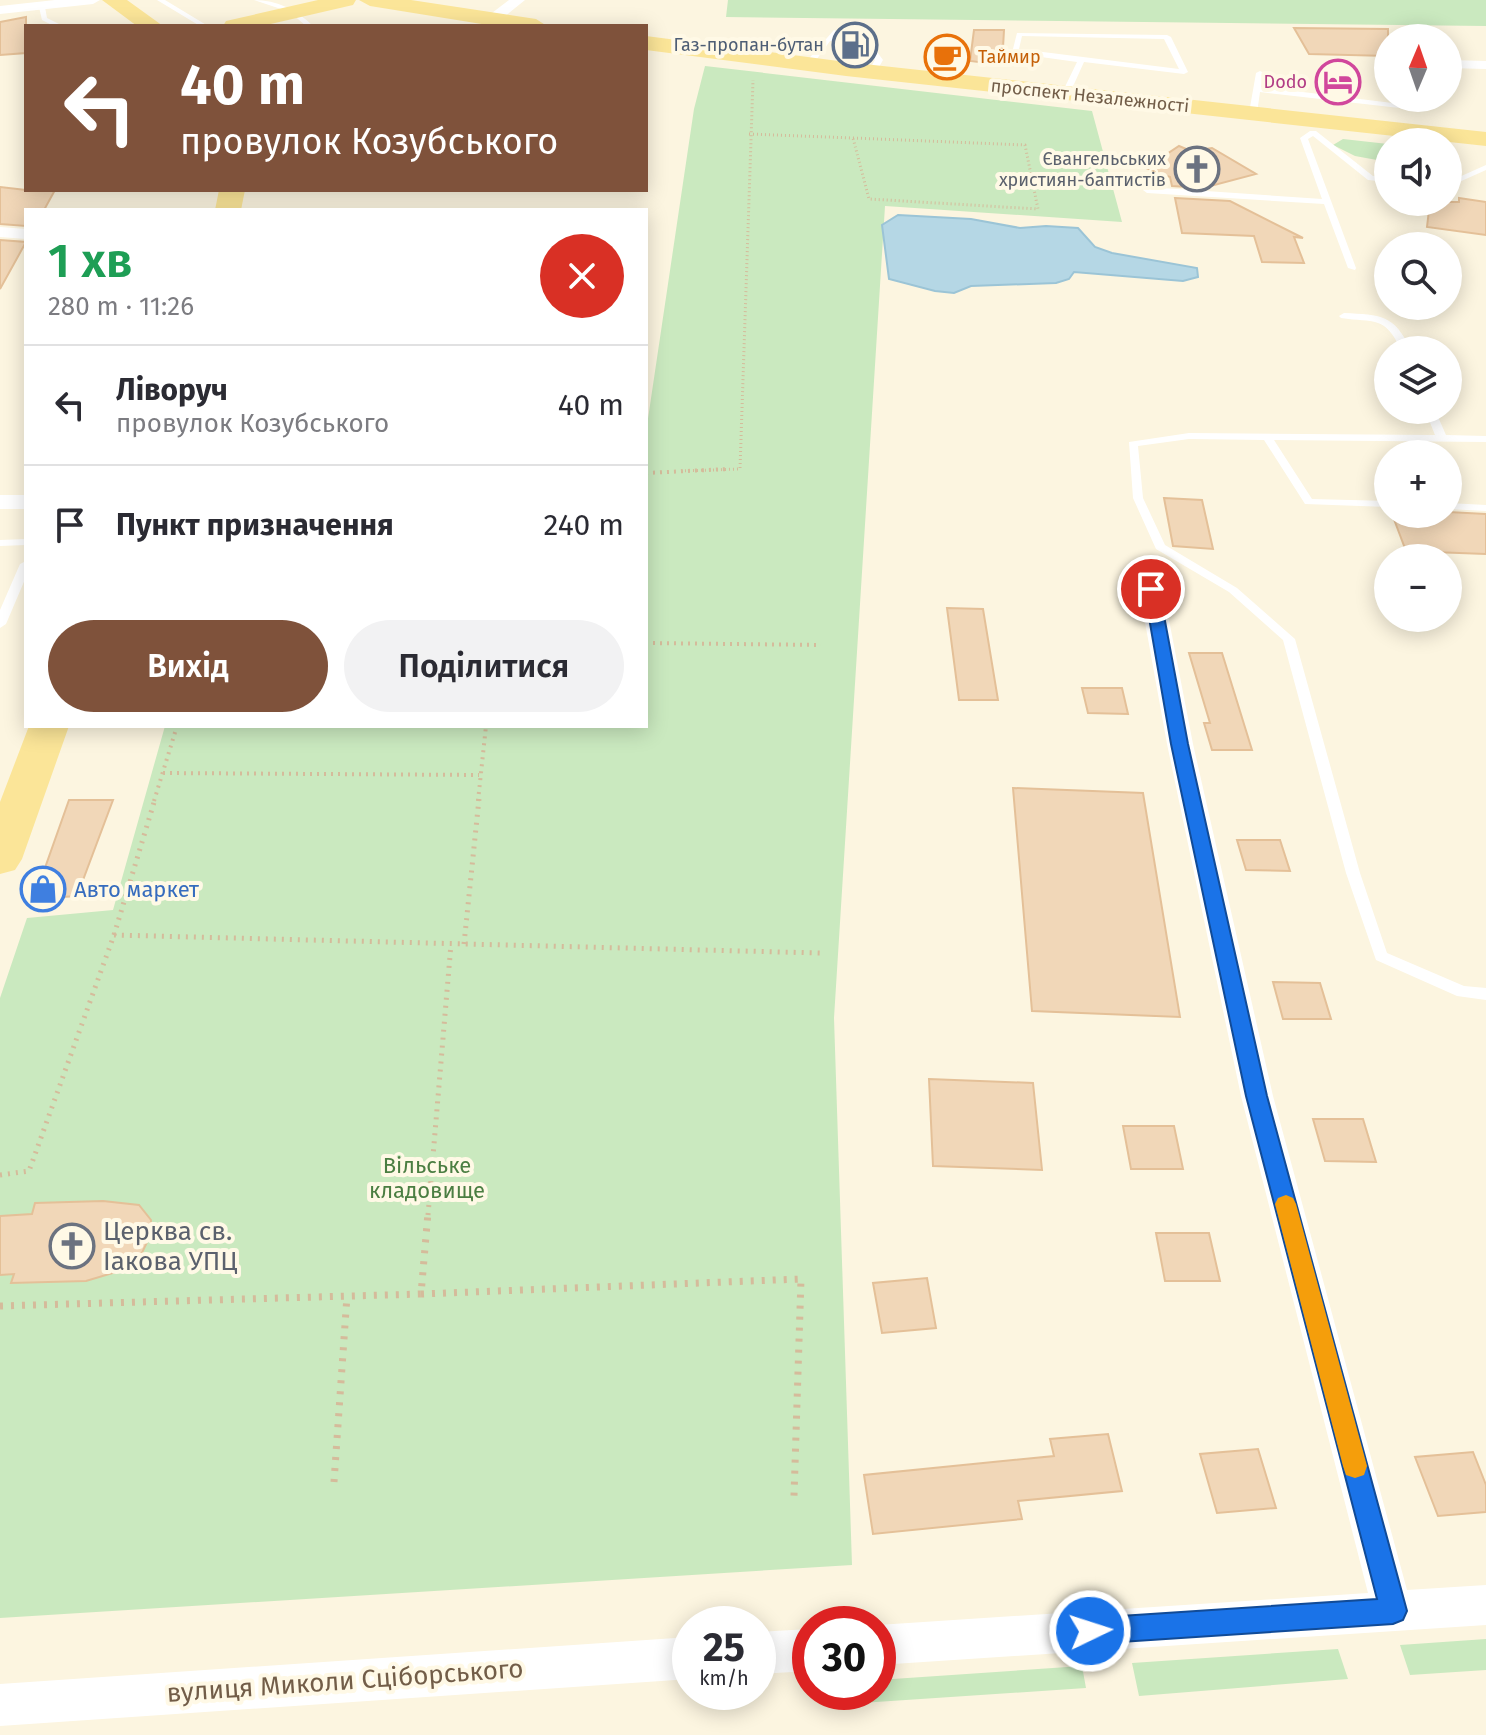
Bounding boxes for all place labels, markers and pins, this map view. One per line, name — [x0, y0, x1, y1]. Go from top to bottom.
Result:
fuel station icon: Газ-пропан-бутан — [831, 21, 879, 69]
cafe icon: Таймир — [923, 33, 971, 81]
place label: Газ-пропан-бутан — [674, 34, 824, 56]
place label: Таймир — [978, 46, 1041, 68]
hotel icon: Dodo — [1314, 58, 1362, 106]
place label: Dodo — [1264, 71, 1307, 93]
church icon: Євангельських християн-баптистів — [1173, 145, 1221, 193]
place label: Євангельських християн-баптистів — [999, 148, 1166, 191]
pin — [1117, 555, 1185, 623]
shop icon: Авто маркет — [19, 865, 67, 913]
place label: Авто маркет — [74, 876, 199, 903]
place label: Церква св. Іакова УПЦ — [103, 1216, 238, 1277]
church icon: Церква св. Іакова УПЦ — [48, 1222, 96, 1270]

